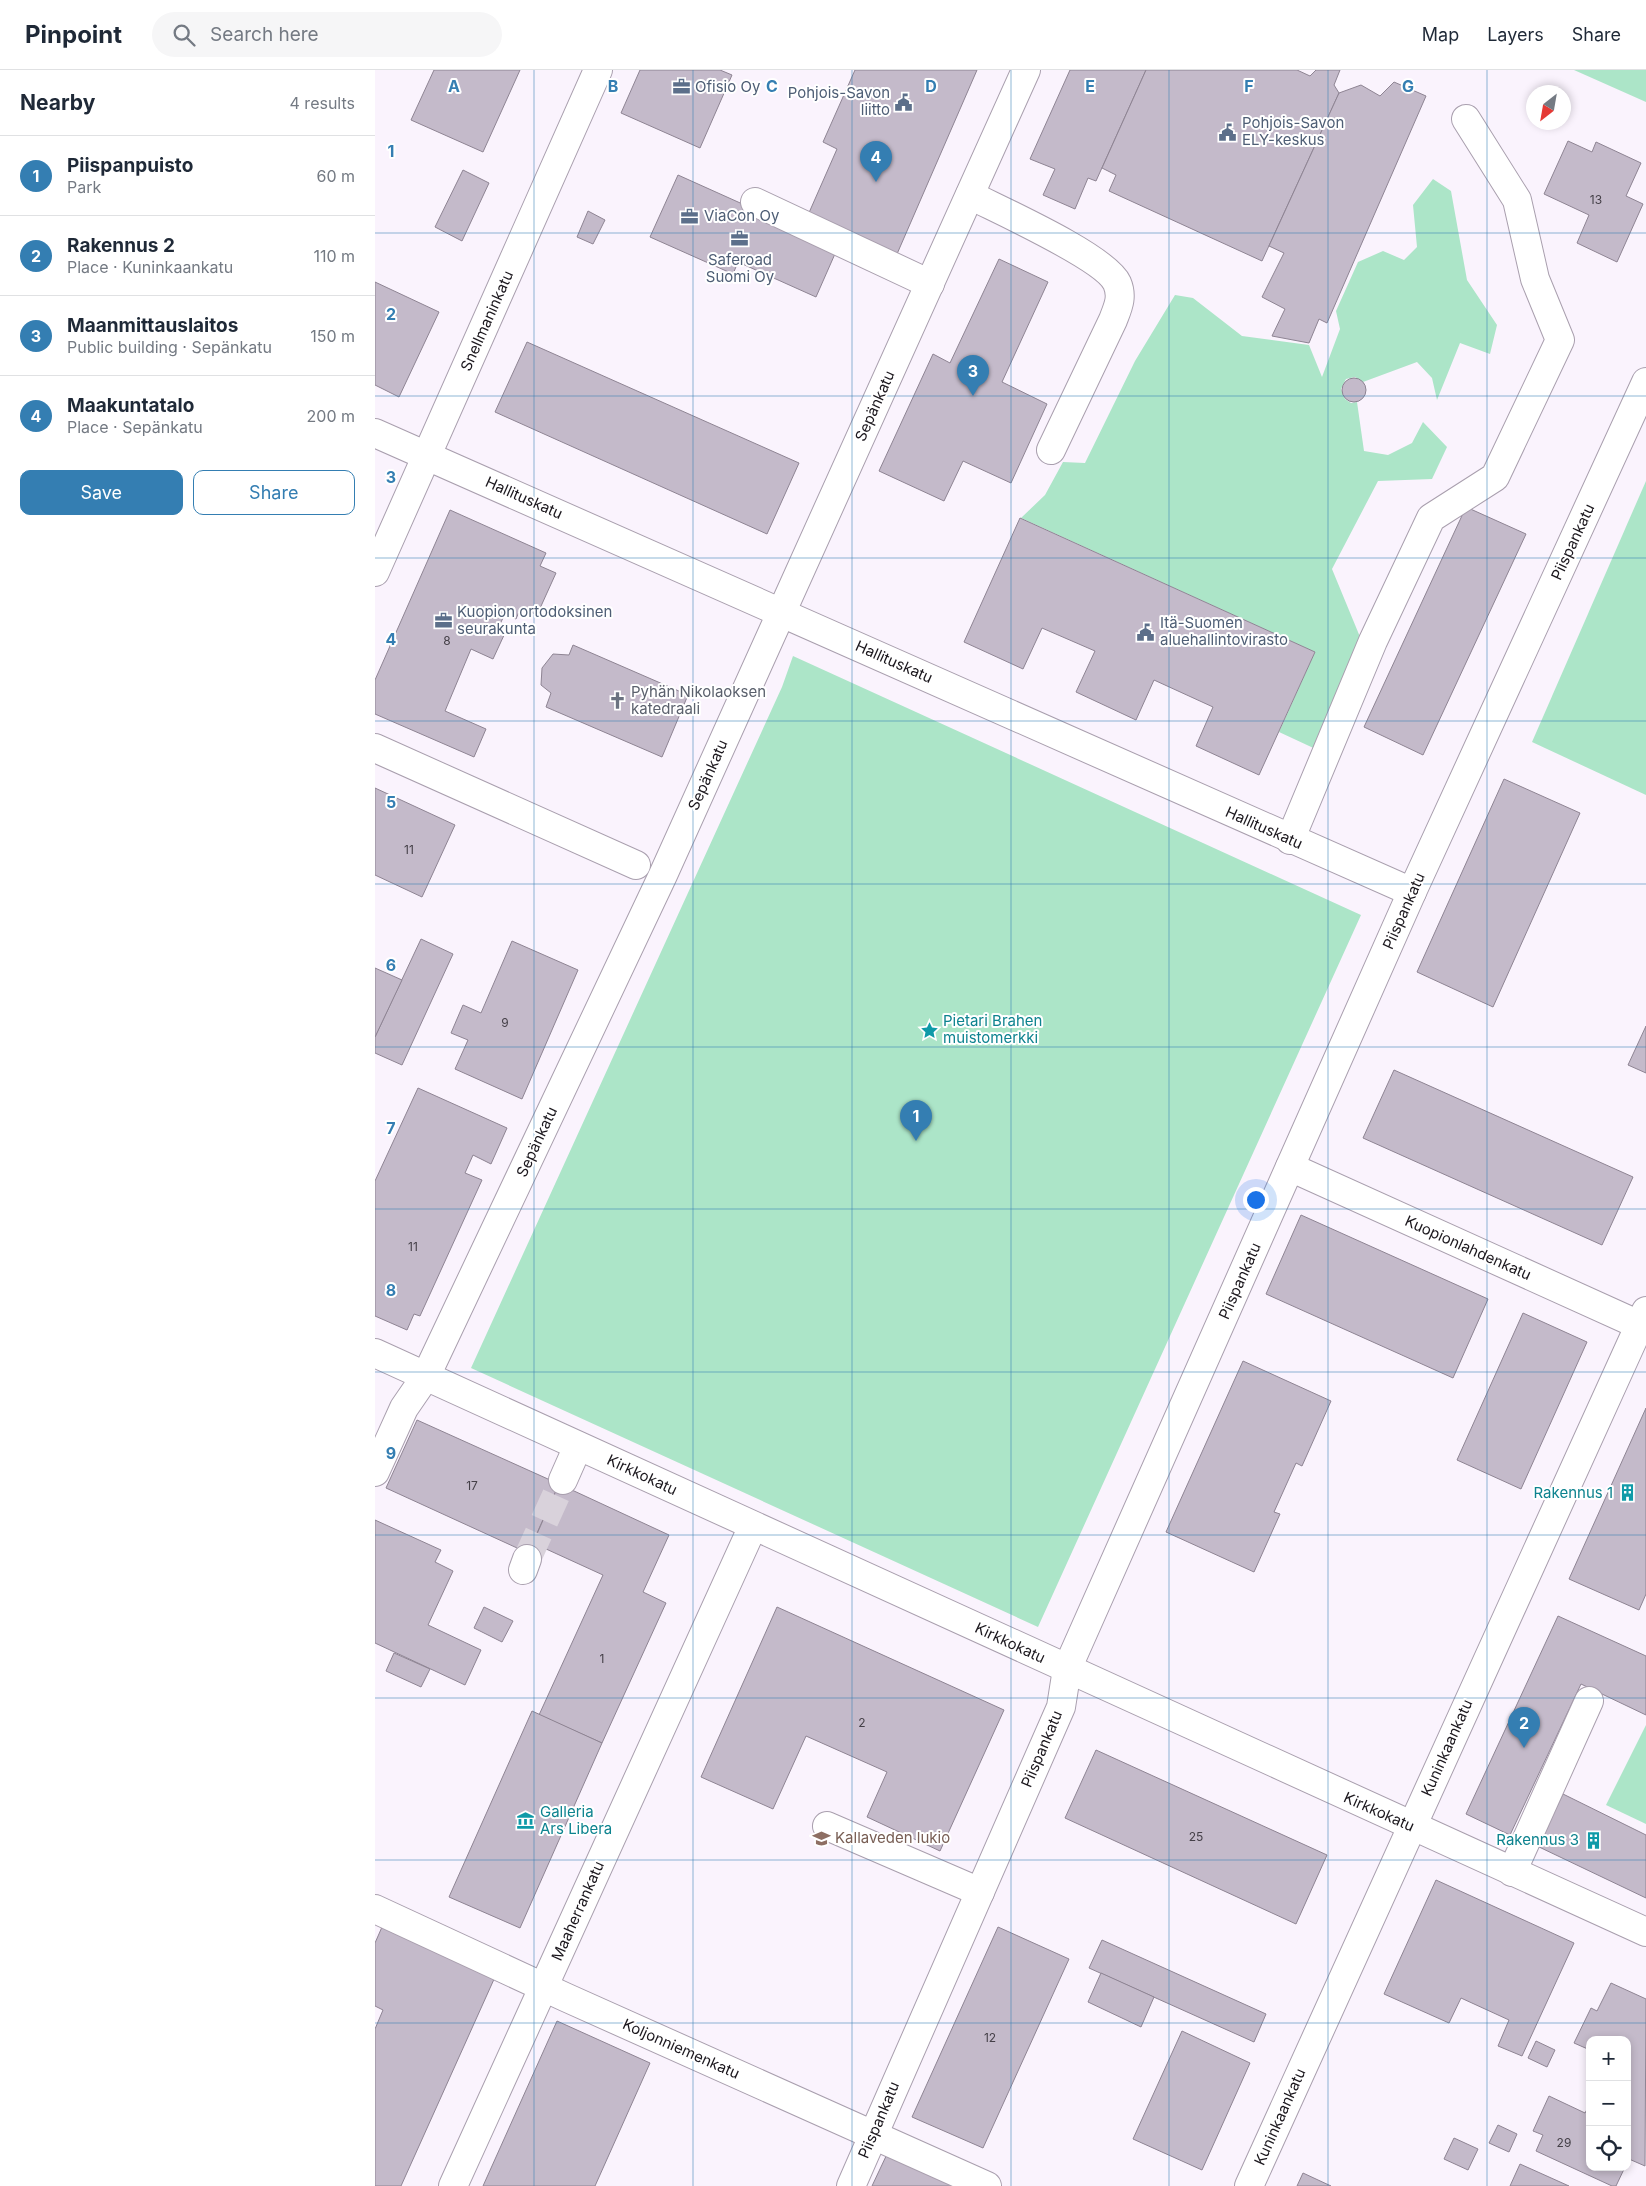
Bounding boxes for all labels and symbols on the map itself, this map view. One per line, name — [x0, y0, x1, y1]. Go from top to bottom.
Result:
text: A — [448, 76, 460, 96]
text: B — [608, 76, 618, 96]
text: C — [766, 76, 778, 96]
text: D — [925, 76, 937, 96]
text: E — [1085, 76, 1095, 96]
text: F — [1244, 76, 1254, 96]
text: G — [1402, 76, 1414, 96]
office icon: Ofisio Oy — [671, 77, 691, 97]
place label: Ofisio Oy — [695, 77, 761, 96]
place label: Pohjois-Savon liitto — [788, 83, 890, 119]
north arrow — [1526, 85, 1571, 130]
public building icon: Pohjois-Savon liitto — [894, 92, 914, 112]
place label: Pohjois-Savon ELY-keskus — [1242, 113, 1344, 149]
public building icon: Pohjois-Savon ELY-keskus — [1218, 122, 1238, 142]
text: 1 — [388, 141, 394, 161]
pin: 4 — [860, 141, 892, 182]
house number: 13 — [1590, 192, 1602, 207]
office icon: ViaCon Oy — [680, 206, 700, 226]
place label: ViaCon Oy — [704, 206, 780, 225]
office icon: Saferoad Suomi Oy — [730, 229, 750, 249]
place label: Saferoad Suomi Oy — [706, 250, 775, 286]
street label: Snellmaninkatu — [456, 268, 517, 374]
text: 2 — [386, 304, 396, 324]
pin: 3 — [957, 355, 989, 396]
street label: Sepänkatu — [851, 367, 899, 444]
text: 3 — [386, 467, 396, 487]
street label: Hallituskatu — [483, 472, 566, 523]
street label: Piispankatu — [1547, 501, 1598, 583]
place label: Kuopion ortodoksinen seurakunta — [457, 602, 612, 638]
office icon: Kuopion ortodoksinen seurakunta — [433, 611, 453, 631]
place label: Itä-Suomen aluehallintovirasto — [1160, 613, 1288, 649]
public building icon: Itä-Suomen aluehallintovirasto — [1136, 622, 1156, 642]
text: 4 — [386, 629, 397, 649]
house number: 8 — [443, 633, 451, 648]
street label: Hallituskatu — [853, 636, 936, 687]
place label: Pyhän Nikolaoksen katedraali — [631, 682, 766, 718]
church icon: Pyhän Nikolaoksen katedraali — [607, 691, 627, 711]
street label: Sepänkatu — [684, 736, 732, 813]
text: 5 — [386, 792, 396, 812]
street label: Hallituskatu — [1223, 802, 1306, 853]
house number: 11 — [404, 842, 414, 857]
street label: Piispankatu — [1378, 870, 1429, 952]
text: 6 — [386, 955, 396, 975]
place label: Pietari Brahen muistomerkki — [943, 1011, 1042, 1047]
house number: 9 — [501, 1015, 509, 1030]
place icon: Pietari Brahen muistomerkki — [919, 1020, 939, 1040]
pin: 1 — [900, 1100, 932, 1141]
street label: Sepänkatu — [512, 1104, 561, 1180]
text: 7 — [386, 1118, 396, 1138]
your location — [1243, 1187, 1269, 1213]
street label: Kuopionlahdenkatu — [1402, 1211, 1534, 1284]
house number: 11 — [408, 1239, 418, 1254]
street label: Piispankatu — [1214, 1240, 1265, 1322]
text: 8 — [386, 1280, 396, 1300]
text: 9 — [386, 1443, 396, 1463]
street label: Kirkkokatu — [604, 1450, 680, 1499]
house number: 17 — [466, 1478, 478, 1493]
place label: Rakennus 1 — [1534, 1483, 1613, 1502]
building icon: Rakennus 1 — [1617, 1483, 1637, 1503]
street label: Kirkkokatu — [972, 1618, 1048, 1667]
house number: 1 — [600, 1651, 604, 1666]
street label: Kuninkaankatu — [1417, 1696, 1476, 1799]
street label: Piispankatu — [1017, 1707, 1066, 1790]
pin: 2 — [1508, 1707, 1540, 1748]
house number: 2 — [858, 1715, 866, 1730]
street label: Kirkkokatu — [1341, 1788, 1418, 1836]
place label: Galleria Ars Libera — [540, 1802, 612, 1838]
museum icon: Galleria Ars Libera — [516, 1811, 536, 1831]
school or university icon: Kallaveden lukio — [811, 1828, 831, 1848]
place label: Kallaveden lukio — [835, 1828, 950, 1847]
house number: 25 — [1189, 1829, 1203, 1844]
place label: Rakennus 3 — [1496, 1830, 1579, 1849]
building icon: Rakennus 3 — [1583, 1830, 1603, 1850]
street label: Maaherrankatu — [547, 1858, 608, 1964]
street label: Koljonniemenkatu — [620, 2014, 743, 2083]
house number: 12 — [984, 2030, 996, 2045]
street label: Kuninkaankatu — [1250, 2065, 1309, 2168]
street label: Piispankatu — [854, 2078, 903, 2161]
house number: 29 — [1557, 2135, 1571, 2150]

